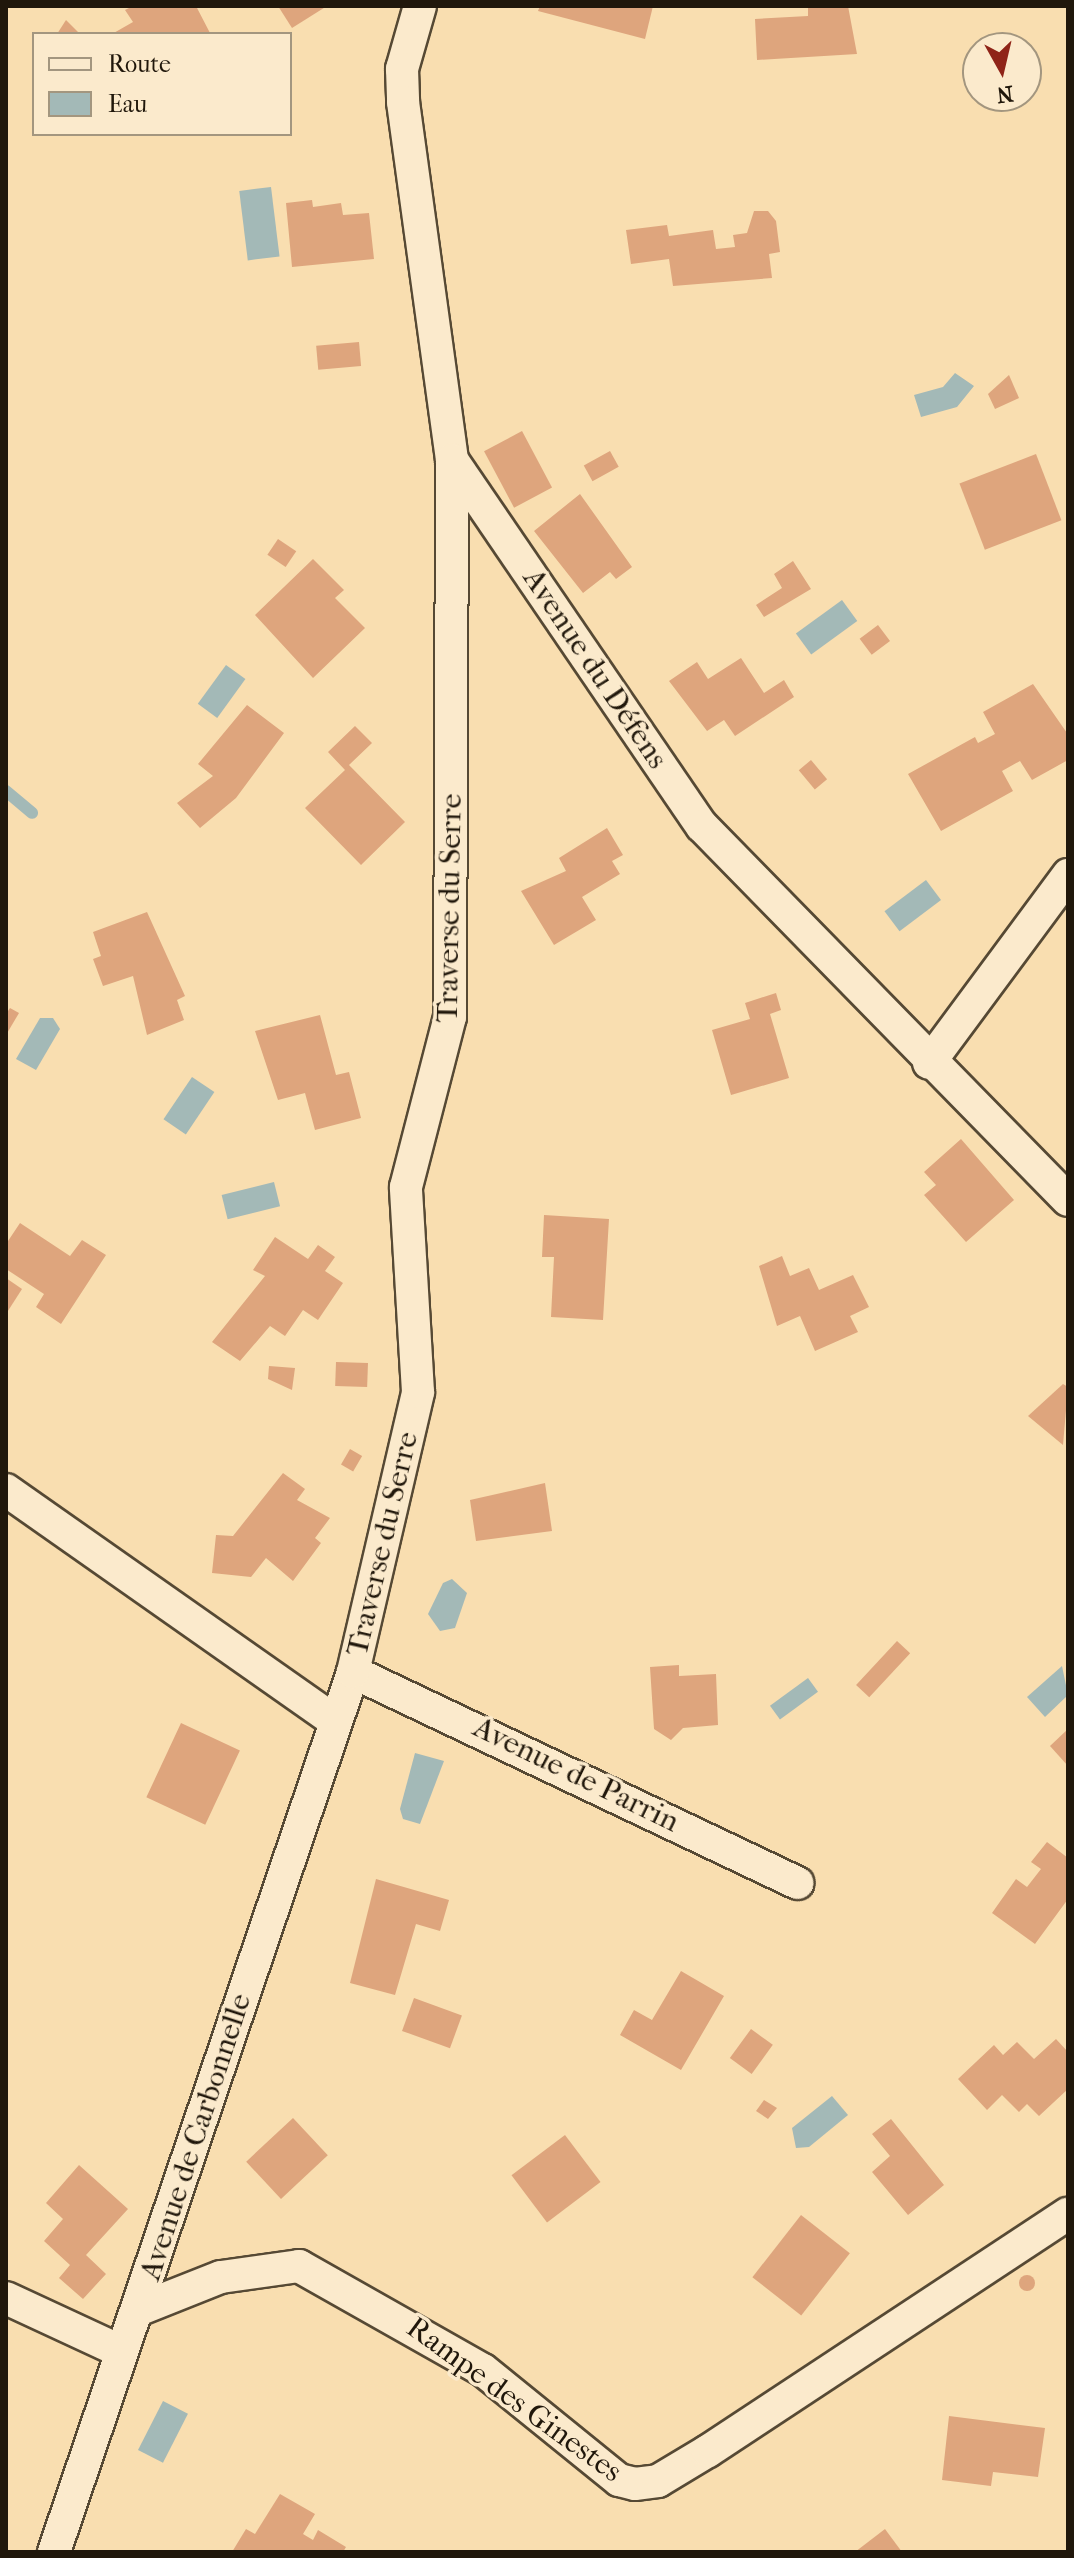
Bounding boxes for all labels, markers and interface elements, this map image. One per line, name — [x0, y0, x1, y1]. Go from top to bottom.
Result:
legend — [32, 32, 292, 136]
north arrow — [962, 32, 1042, 112]
text: Route — [108, 50, 171, 78]
text: N — [995, 80, 1015, 108]
text: Eau — [108, 90, 147, 118]
street label: Avenue du Défens — [515, 562, 675, 776]
street label: Traverse du Serre — [430, 793, 470, 1023]
street label: Traverse du Serre — [340, 1428, 426, 1660]
street label: Avenue de Parrin — [467, 1710, 685, 1840]
street label: Avenue de Carbonnelle — [133, 1989, 259, 2285]
street label: Rampe des Ginestes — [399, 2310, 629, 2490]

